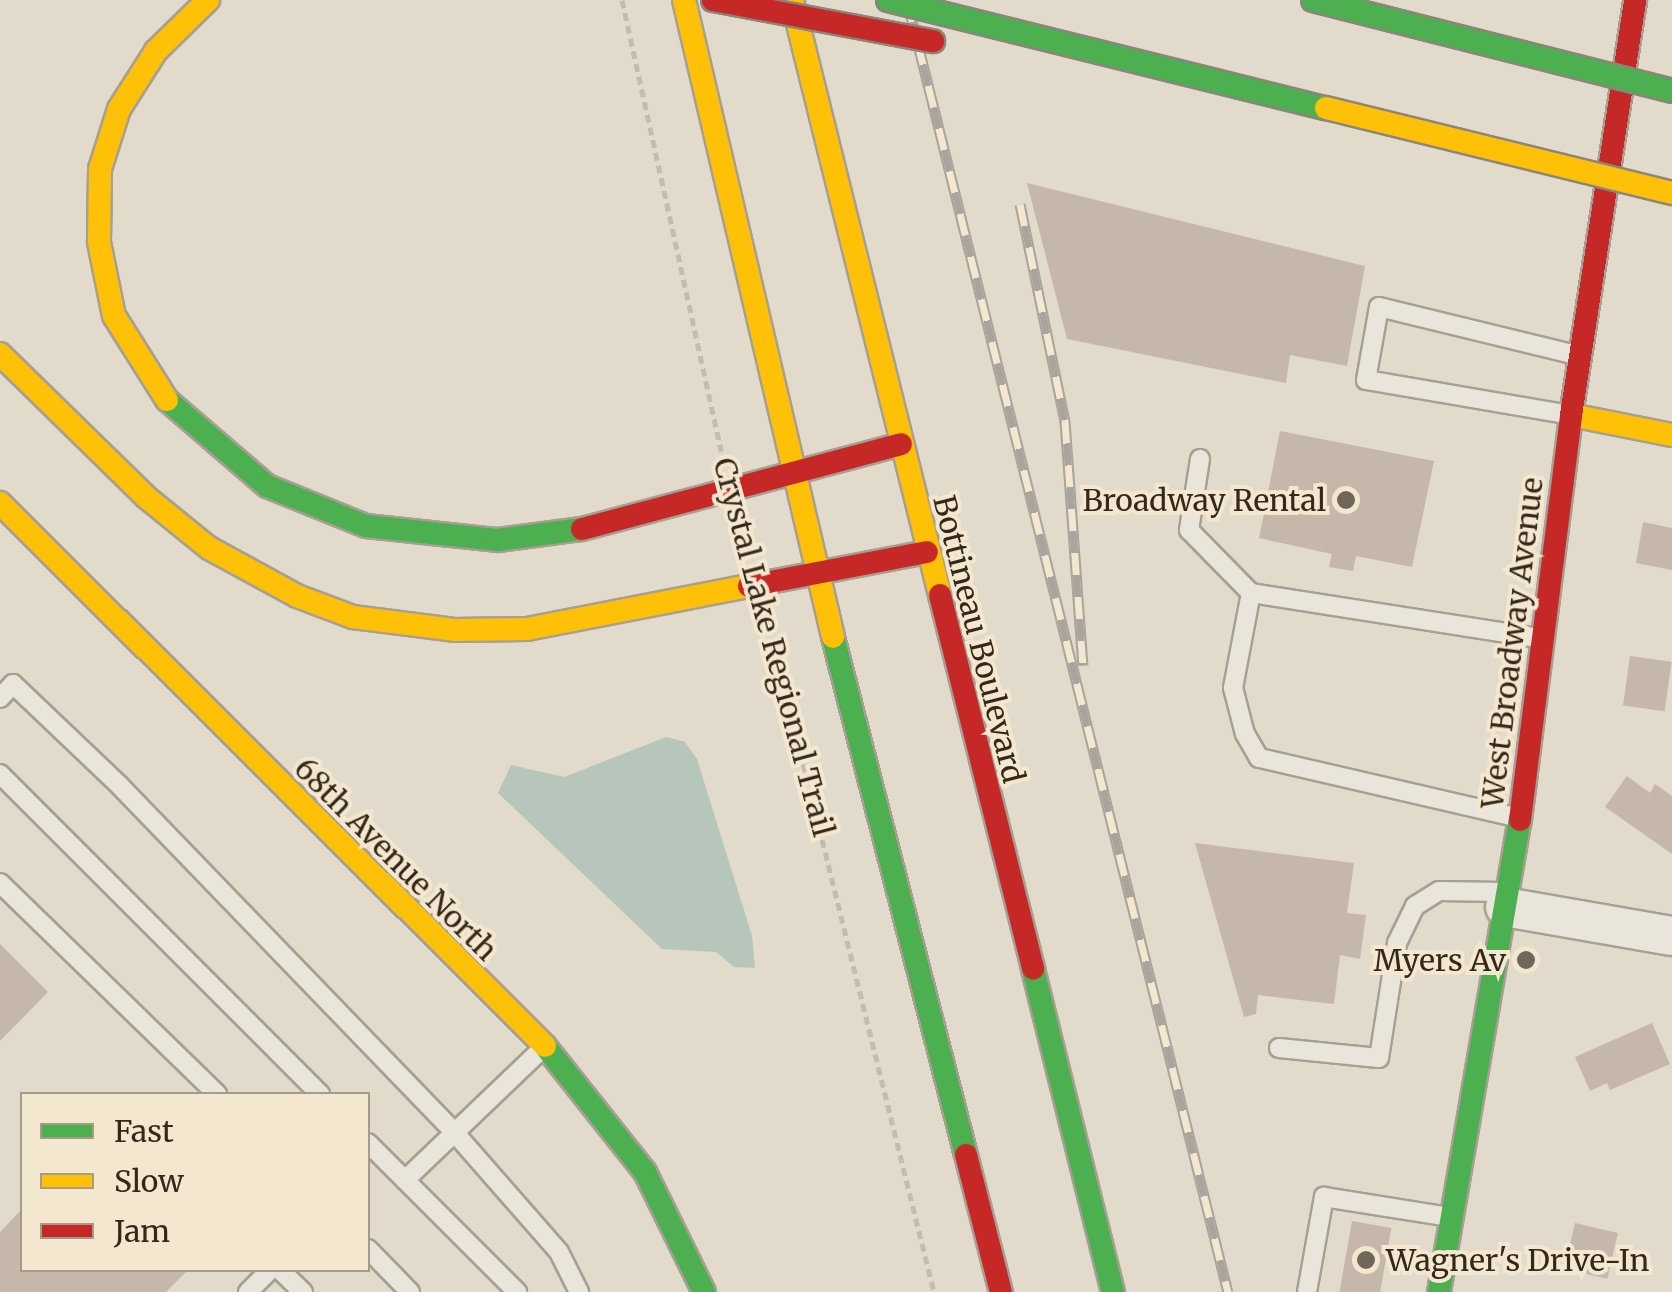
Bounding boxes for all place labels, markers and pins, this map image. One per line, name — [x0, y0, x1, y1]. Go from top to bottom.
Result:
place label: Broadway Rental — [1083, 482, 1326, 518]
marker: Broadway Rental — [1335, 489, 1357, 511]
place label: Myers Av — [1373, 942, 1506, 978]
marker: Myers Av — [1515, 949, 1537, 971]
place label: Wagner's Drive-In — [1386, 1242, 1649, 1278]
marker: Wagner's Drive-In — [1355, 1249, 1377, 1271]

